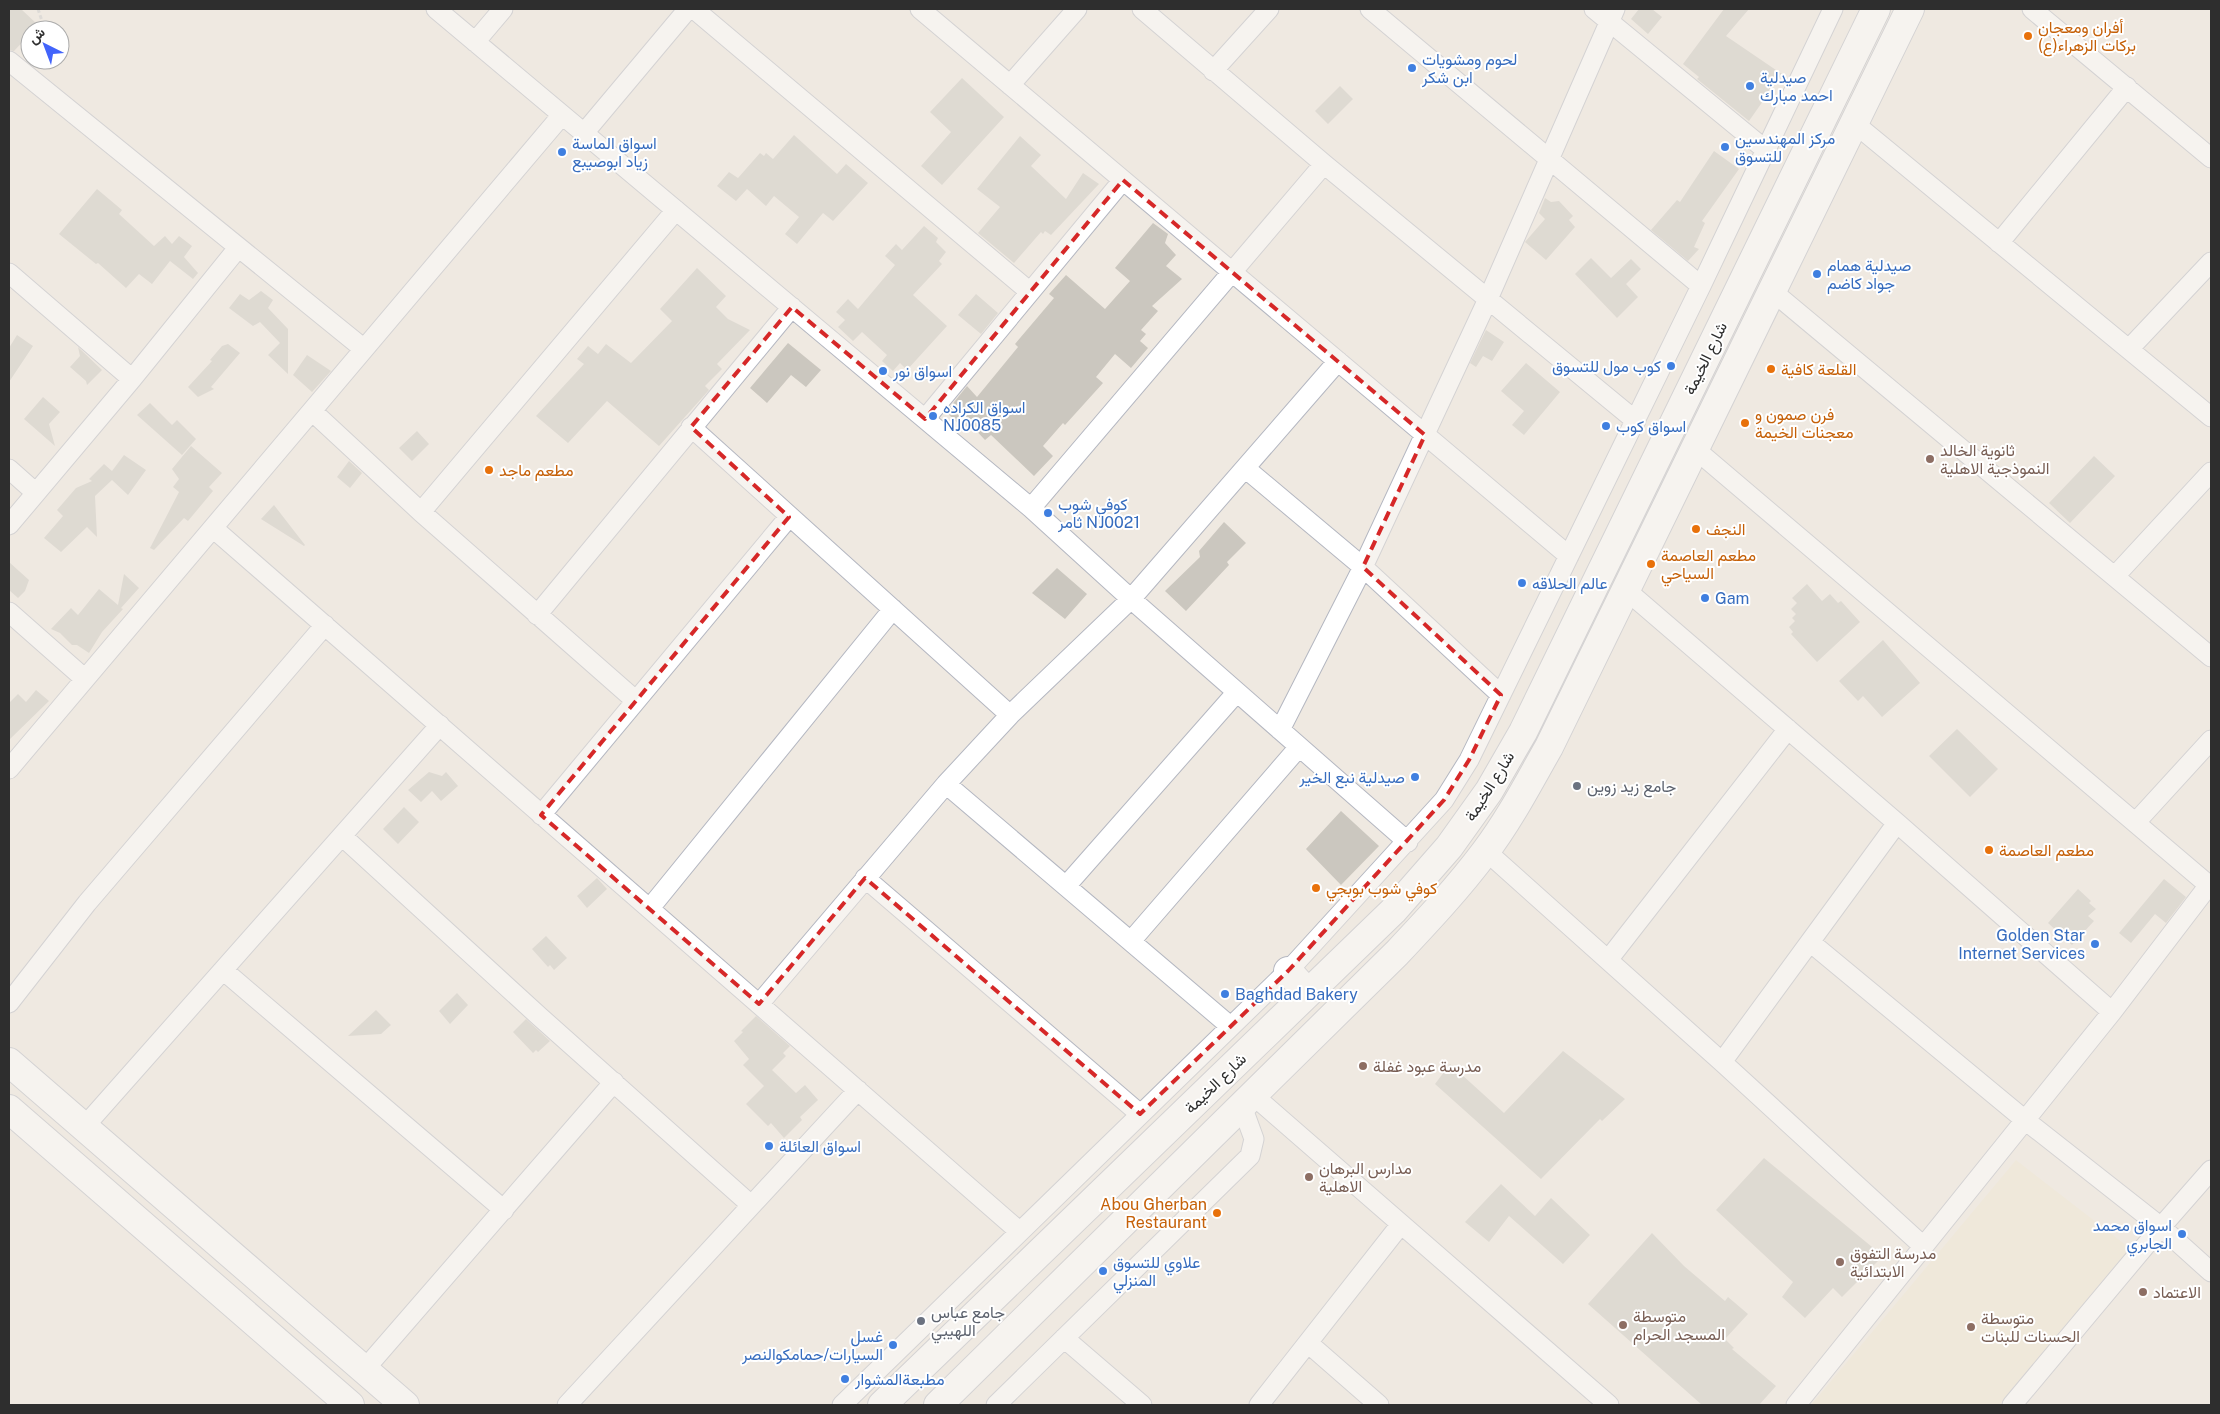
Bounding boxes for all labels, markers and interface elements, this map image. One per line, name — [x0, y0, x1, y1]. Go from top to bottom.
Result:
place label: أفران ومعجان بركات الزهراء(ع) — [2038, 18, 2136, 57]
north arrow — [20, 20, 70, 70]
text: ش — [25, 24, 49, 48]
marker: أفران ومعجان بركات الزهراء(ع) — [2022, 30, 2034, 42]
place label: لحوم ومشويات ابن شكر — [1421, 50, 1517, 88]
marker: لحوم ومشويات ابن شكر — [1406, 62, 1418, 74]
place label: صيدلية احمد مبارك — [1760, 68, 1833, 106]
marker: صيدلية احمد مبارك — [1744, 80, 1756, 92]
place label: مركز المهندسين للتسوق — [1735, 129, 1835, 167]
place label: اسواق الماسة زياد ابوصيبع — [572, 134, 657, 173]
marker: مركز المهندسين للتسوق — [1719, 141, 1731, 153]
marker: اسواق الماسة زياد ابوصيبع — [556, 146, 568, 158]
place label: صيدلية همام جواد كاضم — [1827, 256, 1911, 294]
marker: صيدلية همام جواد كاضم — [1811, 268, 1823, 280]
street label: شارع الخيمة — [1680, 319, 1733, 399]
place label: كوب مول للتسوق — [1552, 357, 1661, 377]
marker: كوب مول للتسوق — [1665, 360, 1677, 372]
place label: القلعة كافية — [1781, 360, 1856, 379]
place label: اسواق نور — [892, 362, 952, 382]
marker: القلعة كافية — [1765, 363, 1777, 375]
marker: اسواق نور — [877, 365, 889, 377]
place label: اسواق الكراده NJ0085 — [943, 398, 1026, 435]
place label: فرن صمون و معجنات الخيمة — [1755, 405, 1854, 442]
marker: اسواق الكراده NJ0085 — [927, 410, 939, 422]
place label: اسواق كوب — [1616, 417, 1686, 437]
marker: فرن صمون و معجنات الخيمة — [1739, 417, 1751, 429]
marker: اسواق كوب — [1600, 420, 1612, 432]
place label: ثانوية الخالد النموذجية الاهلية — [1940, 441, 2049, 479]
marker: ثانوية الخالد النموذجية الاهلية — [1924, 453, 1936, 465]
place label: مطعم ماجد — [499, 461, 573, 481]
marker: مطعم ماجد — [483, 464, 495, 476]
place label: كوفي شوب ثامر NJ0021 — [1057, 495, 1140, 533]
marker: كوفي شوب ثامر NJ0021 — [1042, 507, 1054, 519]
place label: النجف — [1706, 520, 1745, 539]
marker: النجف — [1690, 523, 1702, 535]
place label: مطعم العاصمة السياحي — [1661, 546, 1756, 587]
marker: مطعم العاصمة السياحي — [1645, 558, 1657, 570]
place label: عالم الحلاقه — [1532, 574, 1608, 594]
marker: عالم الحلاقه — [1516, 577, 1528, 589]
place label: Gam — [1715, 589, 1749, 608]
marker: Gam — [1699, 592, 1711, 604]
street label: شارع الخيمة — [1461, 748, 1520, 826]
place label: صيدلية نبع الخير — [1298, 768, 1405, 789]
marker: صيدلية نبع الخير — [1409, 771, 1421, 783]
place label: جامع زيد زوين — [1587, 777, 1676, 798]
marker: جامع زيد زوين — [1571, 780, 1583, 792]
place label: مطعم العاصمة — [1999, 841, 2094, 861]
marker: مطعم العاصمة — [1983, 844, 1995, 856]
place label: كوفي شوب بوبجي — [1326, 879, 1437, 902]
marker: كوفي شوب بوبجي — [1310, 882, 1322, 894]
place label: Golden Star Internet Services — [1958, 926, 2085, 963]
marker: Golden Star Internet Services — [2089, 938, 2101, 950]
place label: Baghdad Bakery — [1235, 985, 1358, 1004]
marker: Baghdad Bakery — [1219, 988, 1231, 1000]
street label: شارع الخيمة — [1180, 1049, 1252, 1119]
place label: مدرسة عبود غفلة — [1373, 1057, 1481, 1077]
marker: مدرسة عبود غفلة — [1357, 1060, 1369, 1072]
place label: اسواق العائلة — [779, 1137, 861, 1157]
marker: اسواق العائلة — [763, 1140, 775, 1152]
place label: مدارس البرهان الاهلية — [1319, 1159, 1412, 1196]
marker: مدارس البرهان الاهلية — [1303, 1171, 1315, 1183]
place label: Abou Gherban Restaurant — [1100, 1195, 1207, 1232]
marker: Abou Gherban Restaurant — [1211, 1207, 1223, 1219]
place label: اسواق محمد الجابري — [2093, 1216, 2172, 1257]
marker: اسواق محمد الجابري — [2176, 1228, 2188, 1240]
place label: مدرسة التفوق الابتدائية — [1850, 1244, 1936, 1281]
place label: علاوي للتسوق المنزلي — [1113, 1253, 1200, 1294]
marker: مدرسة التفوق الابتدائية — [1834, 1256, 1846, 1268]
marker: علاوي للتسوق المنزلي — [1097, 1265, 1109, 1277]
place label: الاعتماد — [2153, 1283, 2201, 1302]
marker: الاعتماد — [2137, 1286, 2149, 1298]
place label: جامع عباس اللهيبي — [931, 1303, 1005, 1344]
place label: متوسطة المسجد الحرام — [1633, 1307, 1725, 1345]
place label: متوسطة الحسنات للبنات — [1981, 1309, 2080, 1346]
marker: جامع عباس اللهيبي — [915, 1315, 927, 1327]
marker: متوسطة المسجد الحرام — [1617, 1319, 1629, 1331]
marker: متوسطة الحسنات للبنات — [1965, 1321, 1977, 1333]
place label: غسل السيارات/حمامكوالنصر — [741, 1327, 883, 1365]
marker: غسل السيارات/حمامكوالنصر — [887, 1339, 899, 1351]
place label: مطبعةالمشوار — [854, 1370, 945, 1390]
marker: مطبعةالمشوار — [839, 1373, 851, 1385]

